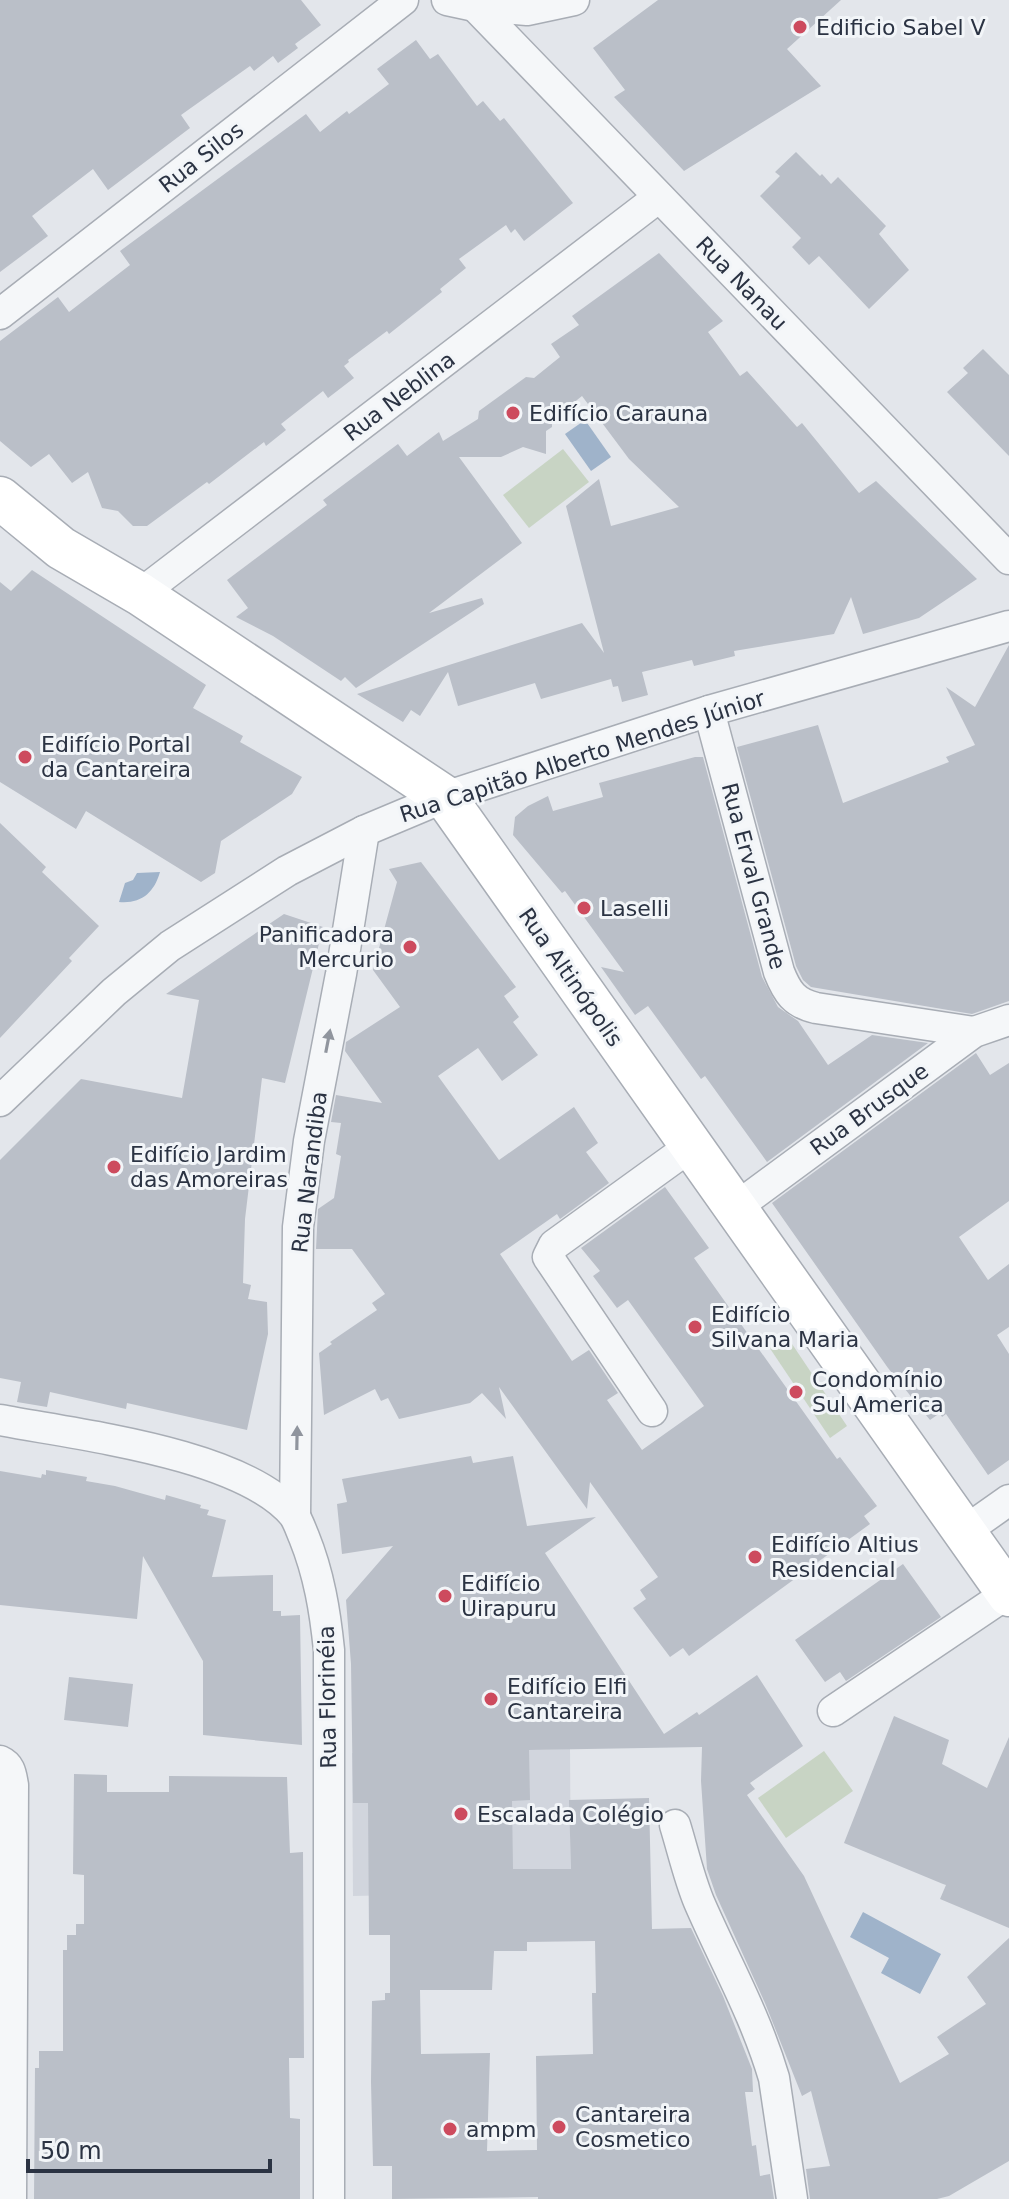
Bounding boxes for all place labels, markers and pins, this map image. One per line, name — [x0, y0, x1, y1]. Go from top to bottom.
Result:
place label: Edificio Sabel V — [816, 15, 986, 40]
marker: Edificio Sabel V — [791, 18, 809, 36]
place label: Edifício Carauna — [529, 401, 708, 426]
marker: Edifício Carauna — [504, 404, 522, 422]
place label: Edifício Portal da Cantareira — [41, 732, 191, 782]
marker: Edifício Portal da Cantareira — [16, 748, 34, 766]
place label: Laselli — [600, 896, 669, 921]
marker: Laselli — [575, 899, 593, 917]
place label: Panificadora Mercurio — [259, 922, 394, 972]
marker: Panificadora Mercurio — [401, 938, 419, 956]
place label: Edifício Jardim das Amoreiras — [130, 1142, 288, 1192]
marker: Edifício Jardim das Amoreiras — [105, 1158, 123, 1176]
place label: Edifício Silvana Maria — [711, 1302, 859, 1352]
marker: Edifício Silvana Maria — [686, 1318, 704, 1336]
place label: Condomínio Sul America — [812, 1367, 944, 1417]
marker: Condomínio Sul America — [787, 1383, 805, 1401]
place label: Edifício Altius Residencial — [771, 1532, 919, 1582]
marker: Edifício Altius Residencial — [746, 1548, 764, 1566]
place label: Edifício Uirapuru — [461, 1571, 557, 1621]
marker: Edifício Uirapuru — [436, 1587, 454, 1605]
place label: Edifício Elfi Cantareira — [507, 1674, 627, 1724]
marker: Edifício Elfi Cantareira — [482, 1690, 500, 1708]
place label: Escalada Colégio — [477, 1802, 664, 1827]
marker: Escalada Colégio — [452, 1805, 470, 1823]
place label: Cantareira Cosmetico — [575, 2102, 691, 2152]
place label: ampm — [466, 2117, 536, 2142]
marker: Cantareira Cosmetico — [550, 2118, 568, 2136]
marker: ampm — [441, 2120, 459, 2138]

